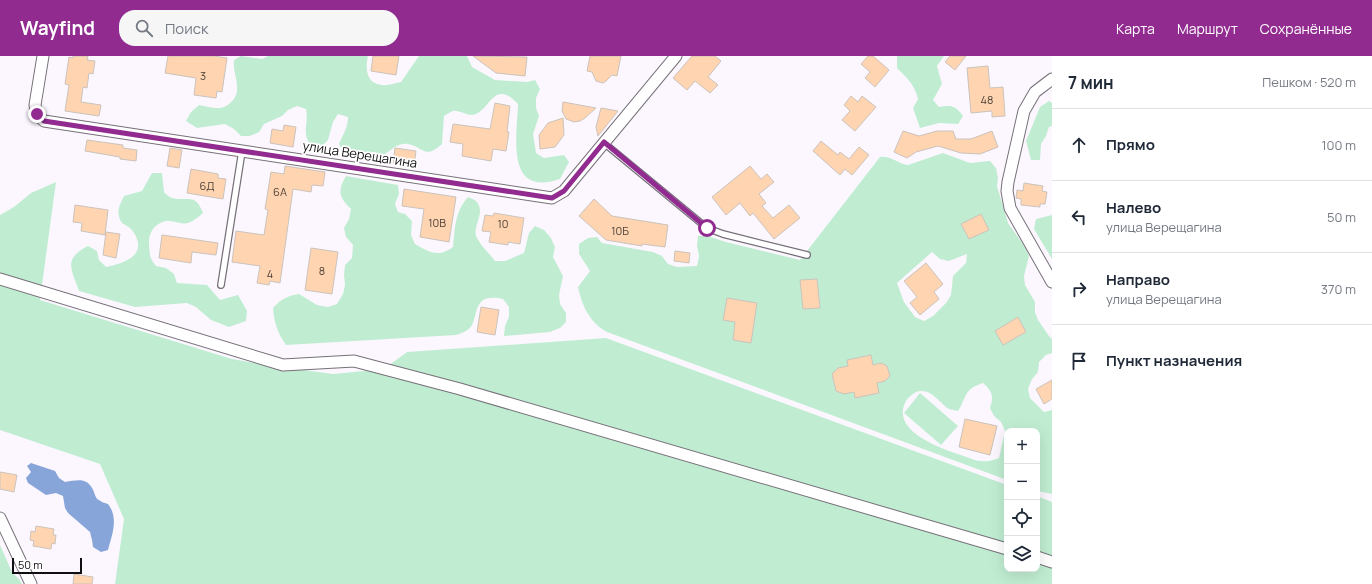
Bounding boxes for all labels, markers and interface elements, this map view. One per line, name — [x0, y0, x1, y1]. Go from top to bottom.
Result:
search box — [119, 10, 399, 46]
text: Wayfind — [20, 15, 95, 41]
icon: search — [133, 17, 155, 39]
text: Поиск — [165, 18, 208, 39]
text: Карта — [1116, 19, 1155, 38]
text: Маршрут — [1177, 19, 1238, 38]
text: Сохранённые — [1260, 19, 1352, 38]
house number: 3 — [200, 68, 206, 83]
text: 7 мин — [1068, 71, 1114, 94]
text: Пешком · 520 m — [1262, 73, 1356, 91]
house number: 48 — [981, 92, 993, 107]
route end — [28, 105, 46, 123]
icon: ahead — [1068, 134, 1090, 156]
text: Прямо — [1106, 134, 1155, 155]
street label: улица Верещагина — [301, 136, 419, 172]
text: 100 m — [1321, 136, 1356, 154]
house number: 6Д — [200, 178, 214, 193]
house number: 6А — [273, 184, 287, 199]
text: Налево — [1106, 197, 1161, 218]
icon: left — [1068, 206, 1090, 228]
text: 50 m — [1327, 208, 1356, 226]
house number: 10В — [428, 215, 446, 230]
house number: 10 — [497, 216, 509, 231]
text: улица Верещагина — [1106, 218, 1222, 236]
route start — [698, 219, 716, 237]
house number: 10Б — [611, 223, 629, 238]
house number: 8 — [319, 263, 325, 278]
house number: 4 — [267, 266, 273, 281]
text: Направо — [1106, 269, 1170, 290]
icon: right — [1068, 278, 1090, 300]
text: 370 m — [1321, 280, 1356, 298]
text: улица Верещагина — [1106, 290, 1222, 308]
icon: arrive — [1068, 350, 1090, 372]
text: Пункт назначения — [1106, 350, 1242, 371]
map controls — [1004, 428, 1040, 572]
button: + — [1004, 428, 1040, 464]
button: − — [1004, 464, 1040, 500]
button: locate — [1004, 500, 1040, 536]
button: layers — [1004, 536, 1040, 572]
scale bar — [12, 556, 82, 575]
text: 50 m — [18, 557, 43, 572]

